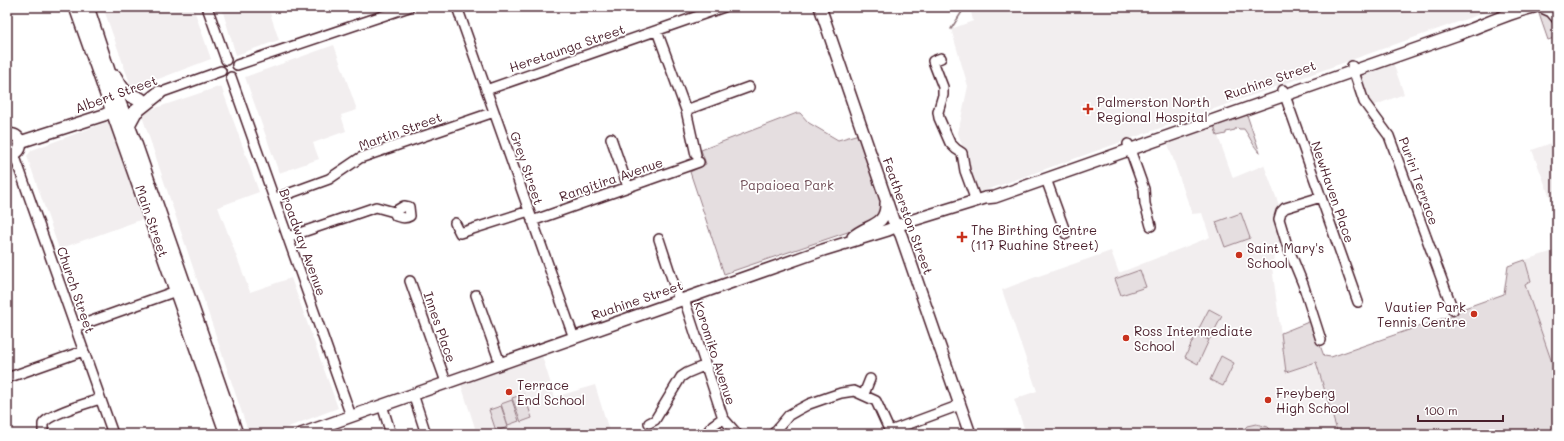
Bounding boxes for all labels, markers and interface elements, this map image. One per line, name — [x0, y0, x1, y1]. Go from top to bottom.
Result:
street label: Heretaunga Street — [507, 20, 627, 75]
street label: Ruahine Street — [1222, 56, 1318, 103]
street label: Albert Street — [72, 71, 160, 116]
place label: Palmerston North Regional Hospital — [1097, 93, 1209, 125]
marker: Palmerston North Regional Hospital — [1082, 103, 1094, 115]
street label: Martin Street — [356, 107, 444, 153]
street label: Grey Street — [507, 129, 548, 207]
street label: Puriri Terrace — [1396, 135, 1443, 227]
street label: NewHaven Place — [1308, 139, 1359, 245]
street label: Rangitira Avenue — [557, 153, 665, 204]
street label: Featherston Street — [879, 155, 938, 277]
park label: Papaioea Park — [740, 176, 834, 193]
street label: Main Street — [132, 183, 173, 259]
street label: Broadway Avenue — [276, 186, 331, 298]
place label: The Birthing Centre (117 Ruahine Street) — [971, 221, 1099, 253]
marker: The Birthing Centre (117 Ruahine Street) — [956, 231, 968, 243]
place label: Saint Mary's School — [1247, 239, 1324, 271]
street label: Church Street — [54, 244, 99, 336]
marker: Saint Mary's School — [1234, 250, 1244, 260]
street label: Ruahine Street — [589, 276, 685, 323]
street label: Innes Place — [420, 289, 460, 364]
place label: Vautier Park Tennis Centre — [1377, 298, 1466, 330]
street label: Koromiko Avenue — [691, 299, 740, 407]
marker: Vautier Park Tennis Centre — [1469, 309, 1479, 319]
place label: Ross Intermediate School — [1134, 322, 1253, 354]
marker: Ross Intermediate School — [1121, 333, 1131, 343]
place label: Terrace End School — [517, 376, 585, 408]
place label: Freyberg High School — [1276, 384, 1349, 416]
marker: Terrace End School — [504, 387, 514, 397]
marker: Freyberg High School — [1263, 395, 1273, 405]
scale bar — [1418, 397, 1503, 423]
text: 100 m — [1424, 402, 1458, 418]

